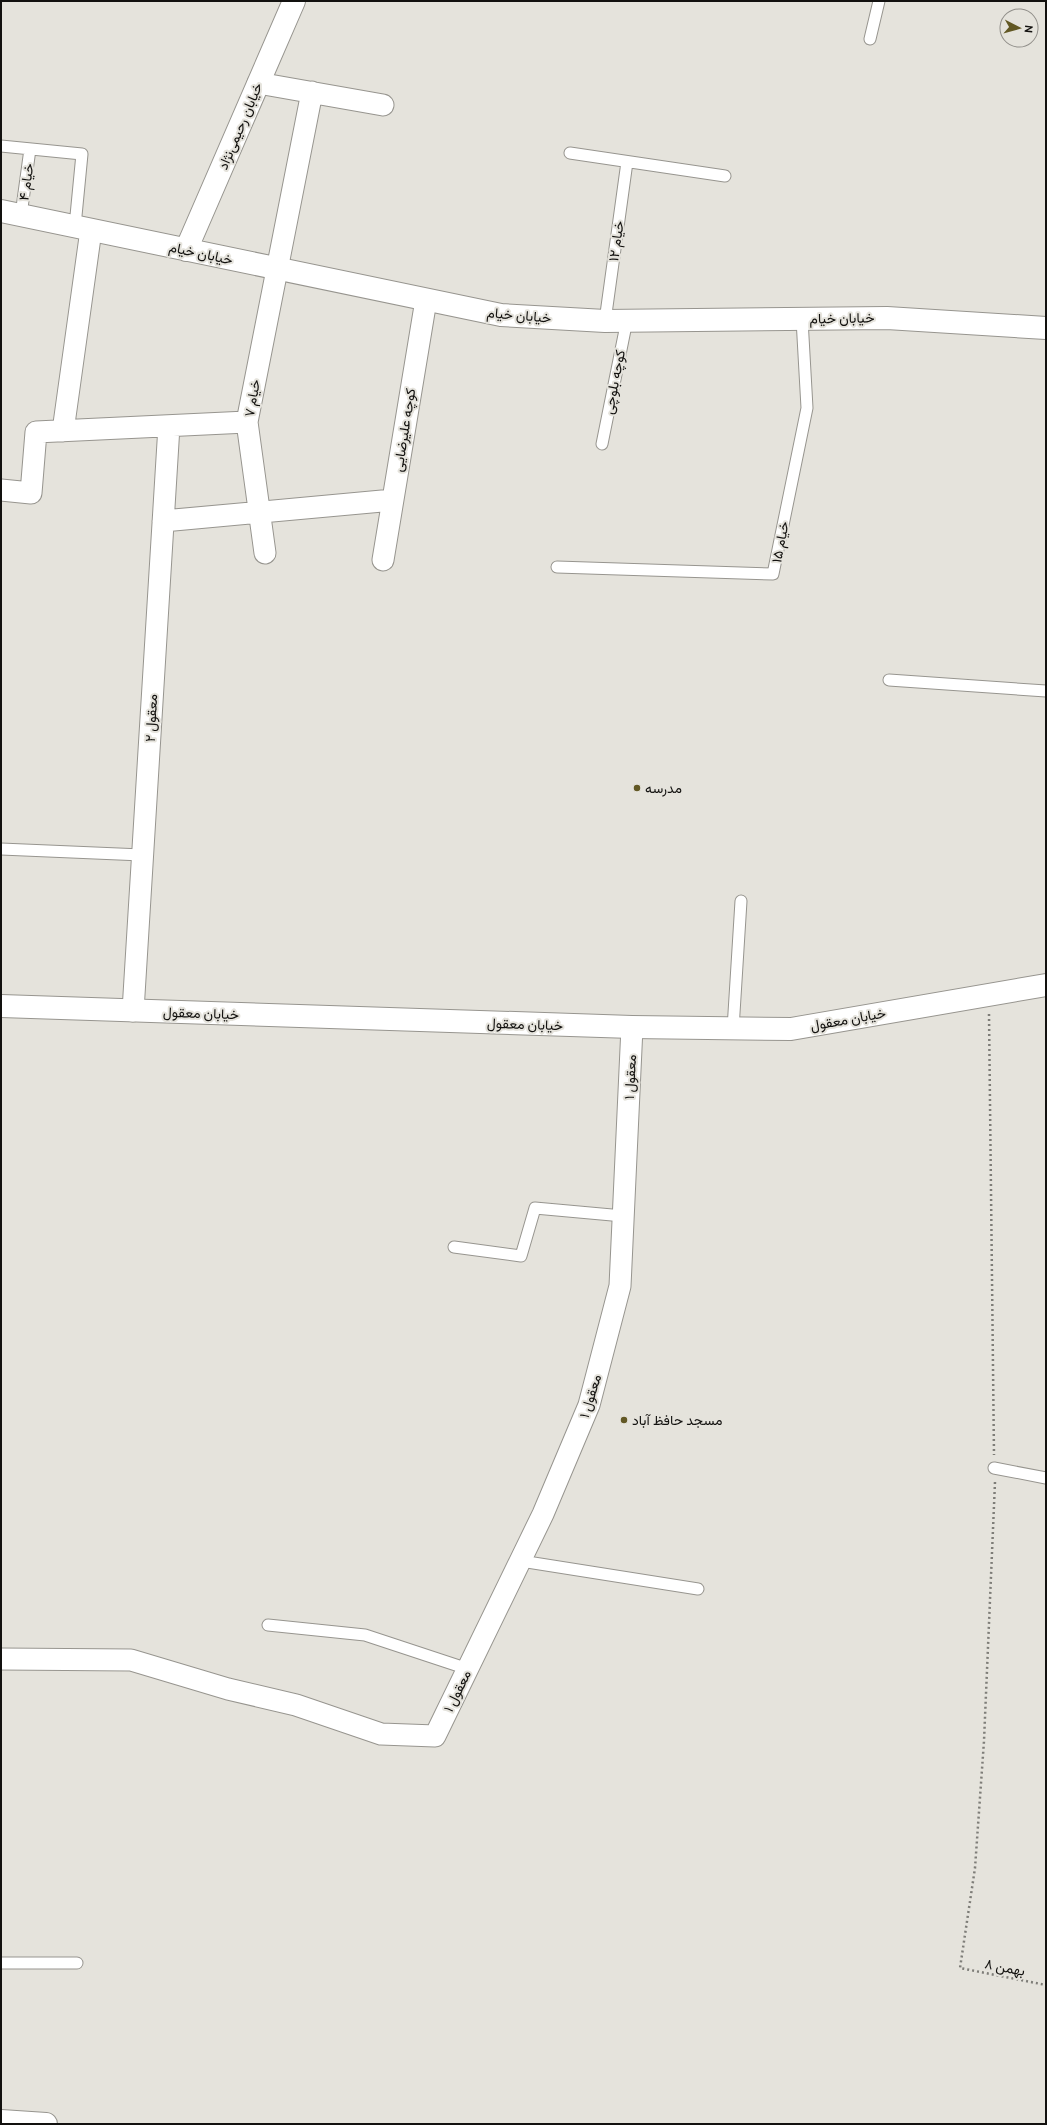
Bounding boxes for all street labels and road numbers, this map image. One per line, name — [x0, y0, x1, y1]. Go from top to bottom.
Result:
street label: خیابان رحیمی‌نژاد — [214, 80, 266, 172]
street label: خیام ۴ — [14, 162, 38, 202]
street label: خیام ۱۲ — [604, 219, 628, 263]
street label: خیابان خیام — [167, 237, 235, 269]
street label: خیابان خیام — [486, 303, 552, 327]
street label: خیابان خیام — [809, 308, 875, 328]
street label: کوچه بلوچی — [599, 348, 630, 416]
street label: خیام ۷ — [240, 378, 264, 418]
street label: کوچه علیرضایی — [388, 387, 420, 473]
street label: خیام ۱۵ — [767, 520, 793, 564]
street label: معقول ۲ — [141, 694, 162, 743]
street label: خیابان معقول — [163, 1003, 239, 1024]
street label: خیابان معقول — [809, 1004, 887, 1035]
street label: خیابان معقول — [487, 1014, 563, 1035]
street label: معقول ۱ — [620, 1054, 641, 1100]
street label: معقول ۱ — [575, 1372, 606, 1420]
street label: معقول ۱ — [439, 1667, 476, 1716]
street label: بهمن ۸ — [983, 1954, 1027, 1980]

